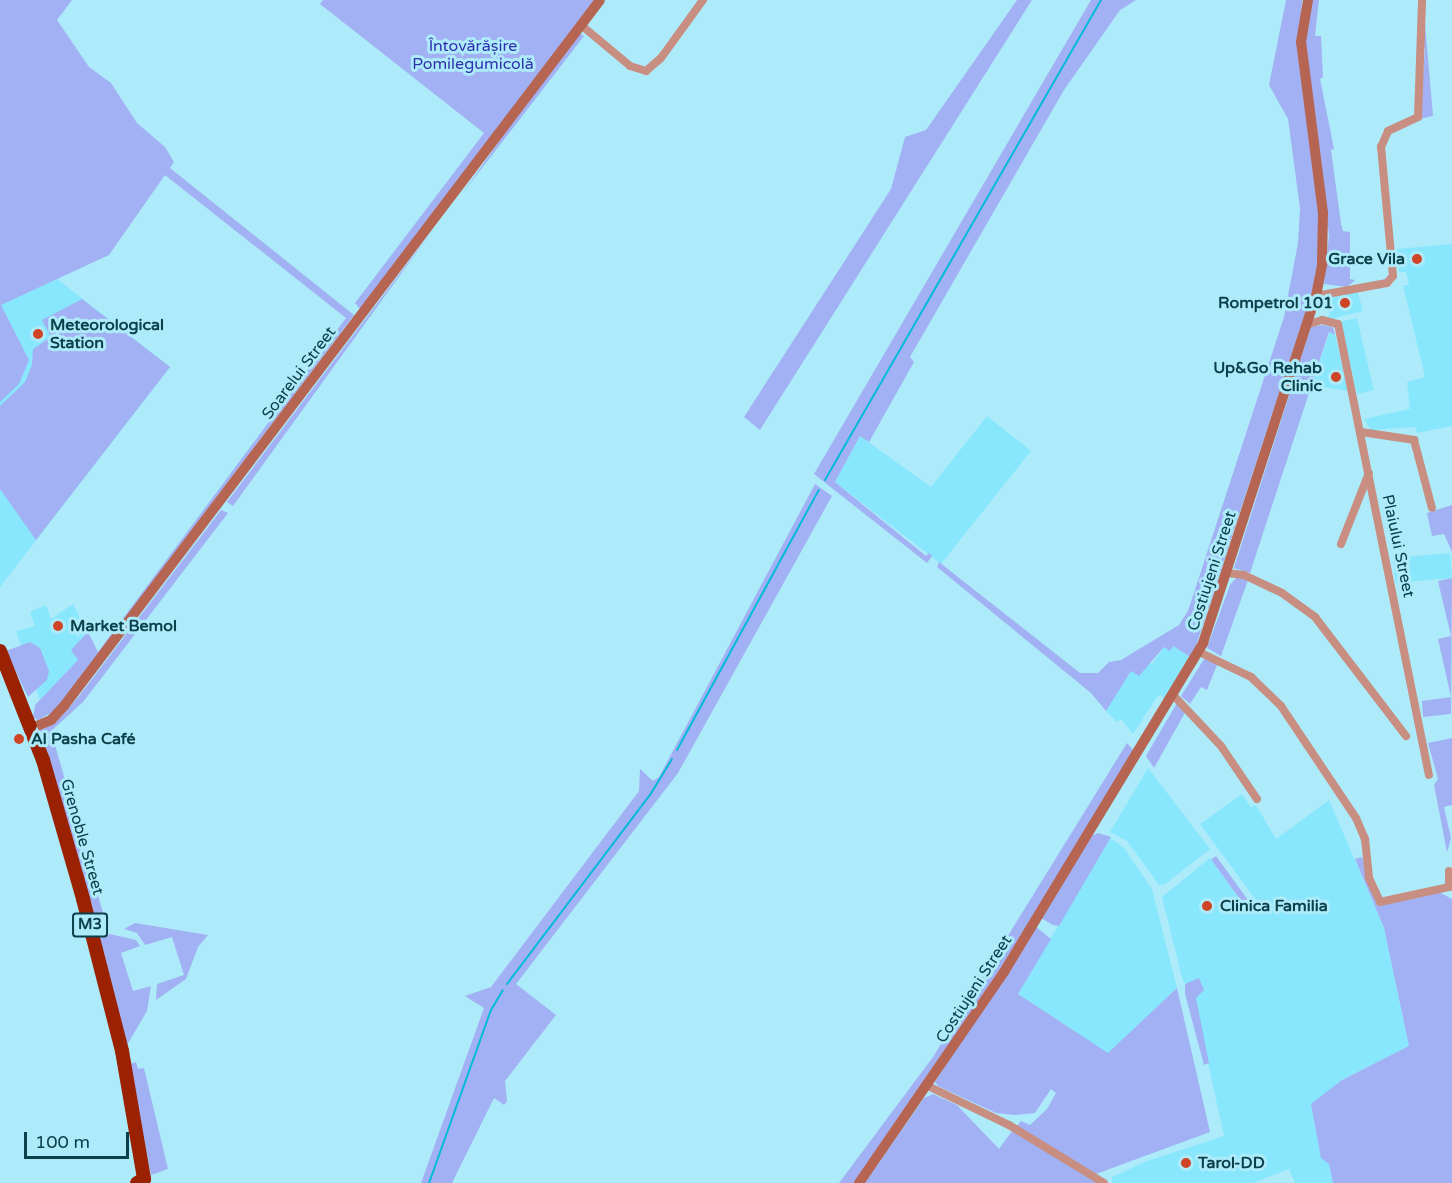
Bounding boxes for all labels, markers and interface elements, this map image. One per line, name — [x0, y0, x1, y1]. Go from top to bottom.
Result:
park label: Întovărășire Pomilegumicolă — [412, 36, 534, 74]
place label: Grace Vila — [1328, 249, 1405, 269]
marker: Grace Vila — [1410, 252, 1424, 266]
place label: Rompetrol 101 — [1218, 293, 1333, 313]
marker: Rompetrol 101 — [1338, 296, 1352, 310]
place label: Meteorological Station — [50, 315, 164, 353]
street label: Soarelui Street — [258, 323, 340, 423]
marker: Meteorological Station — [31, 327, 45, 341]
place label: Up&Go Rehab Clinic — [1213, 358, 1322, 396]
marker: Up&Go Rehab Clinic — [1327, 368, 1345, 386]
street label: Plaiului Street — [1378, 493, 1418, 599]
street label: Costiujeni Street — [1184, 509, 1240, 633]
place label: Market Bemol — [70, 616, 177, 636]
marker: Market Bemol — [51, 619, 65, 633]
place label: Al Pasha Café — [31, 729, 135, 749]
marker: Al Pasha Café — [12, 732, 26, 746]
street label: Grenoble Street — [56, 777, 108, 897]
place label: Clinica Familia — [1220, 896, 1328, 916]
marker: Clinica Familia — [1198, 897, 1216, 915]
road number: M3 — [72, 913, 108, 937]
street label: Costiujeni Street — [932, 931, 1016, 1047]
scale bar — [27, 1120, 132, 1158]
text: 100 m — [35, 1131, 90, 1153]
place label: Tarol-DD — [1198, 1153, 1265, 1173]
marker: Tarol-DD — [1179, 1156, 1193, 1170]

